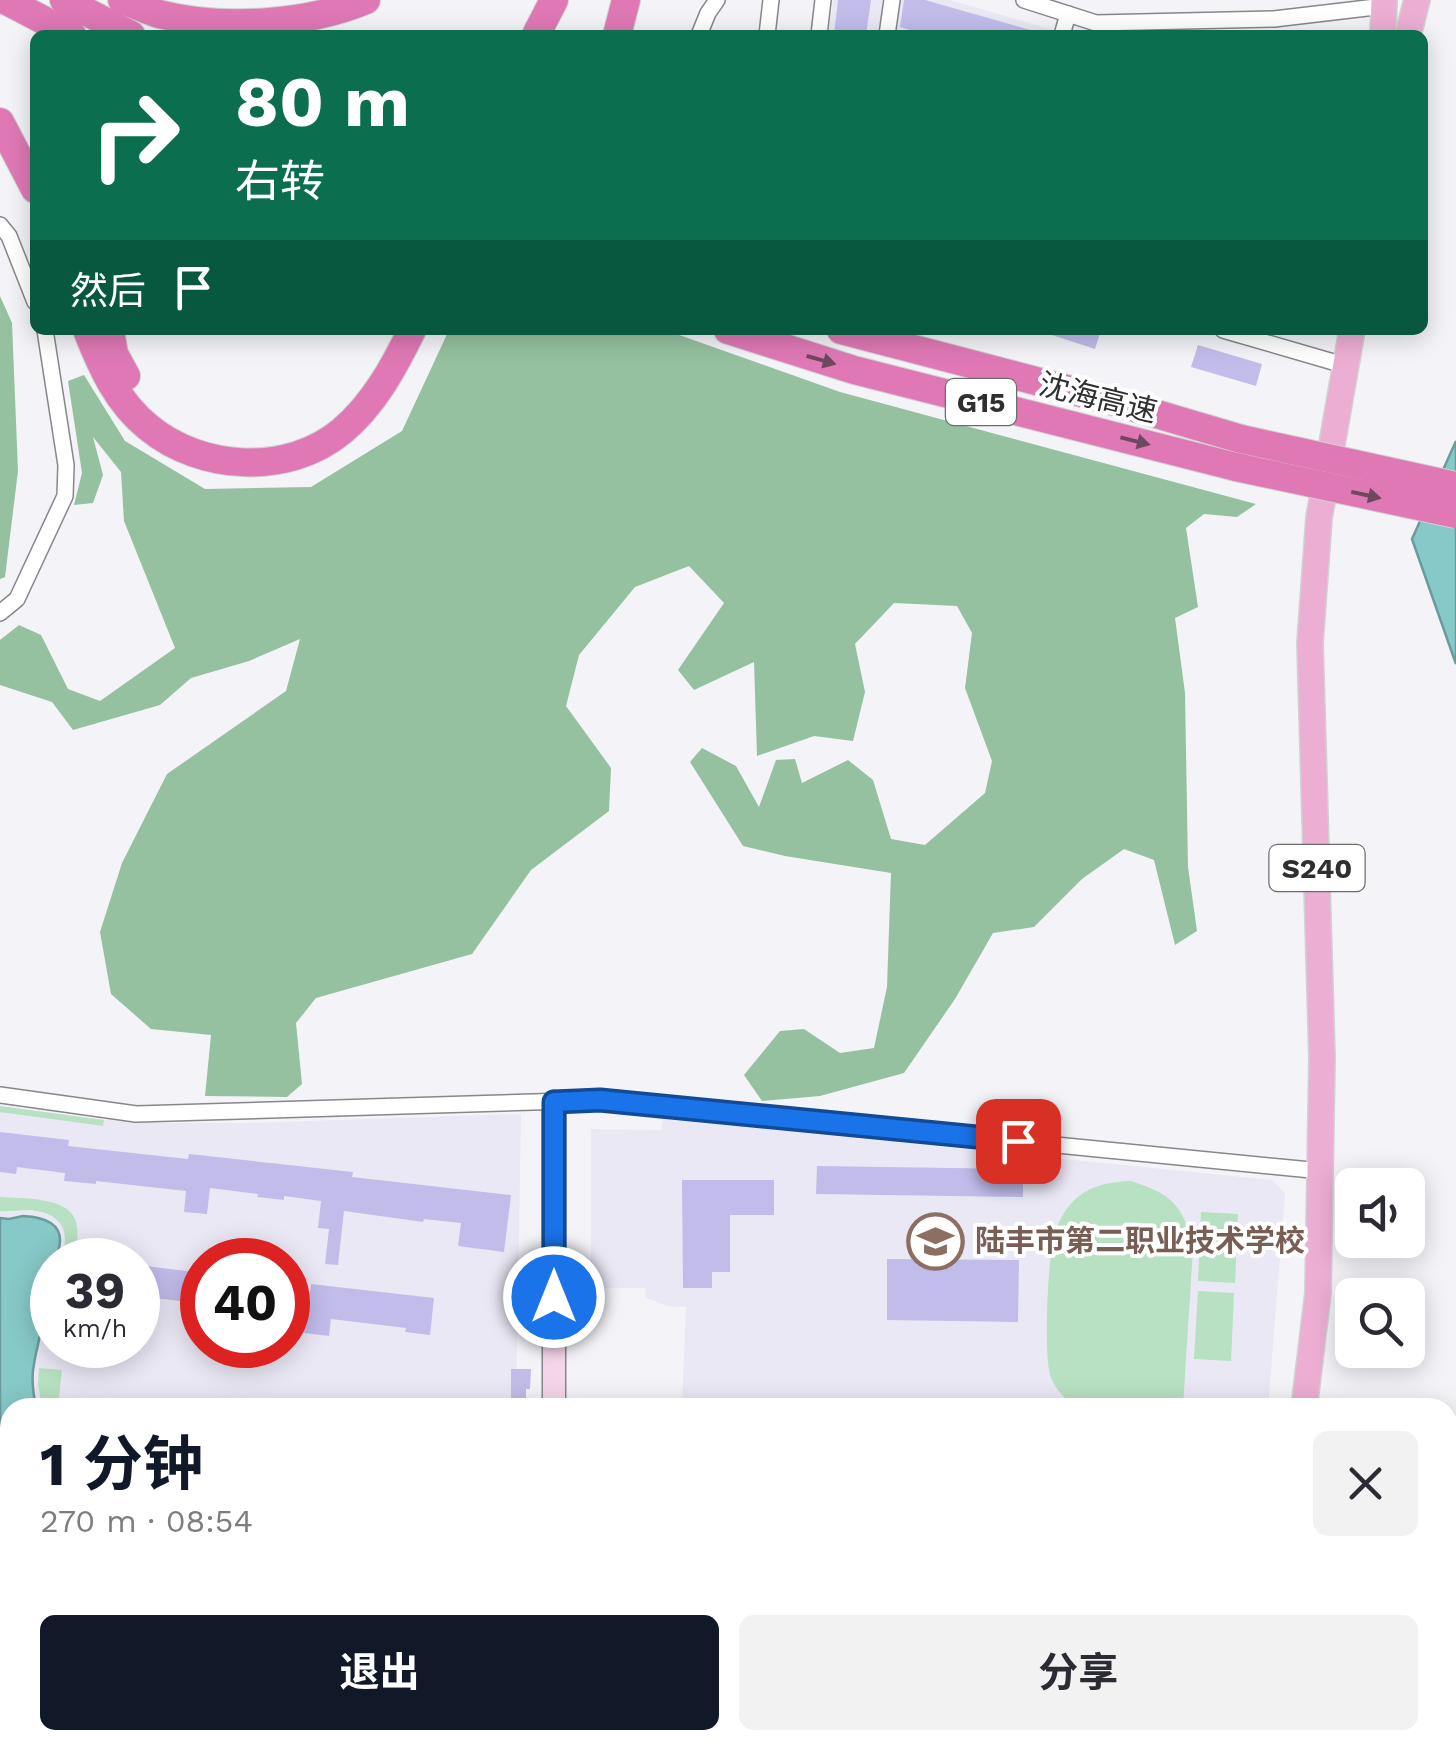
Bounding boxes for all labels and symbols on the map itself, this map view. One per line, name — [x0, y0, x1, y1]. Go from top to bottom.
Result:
one-way arrow — [806, 353, 836, 368]
street label: 沈海高速 — [1036, 366, 1161, 429]
road number: G15 — [946, 379, 1016, 425]
one-way arrow — [1120, 434, 1151, 450]
one-way arrow — [1351, 487, 1382, 503]
road number: S240 — [1270, 845, 1364, 891]
pin — [976, 1099, 1061, 1184]
school or university icon: 陆丰市第二职业技术学校 — [906, 1211, 966, 1271]
place label: 陆丰市第二职业技术学校 — [975, 1223, 1305, 1258]
speed limit sign: 40 — [180, 1238, 310, 1368]
position arrow — [502, 1245, 606, 1349]

